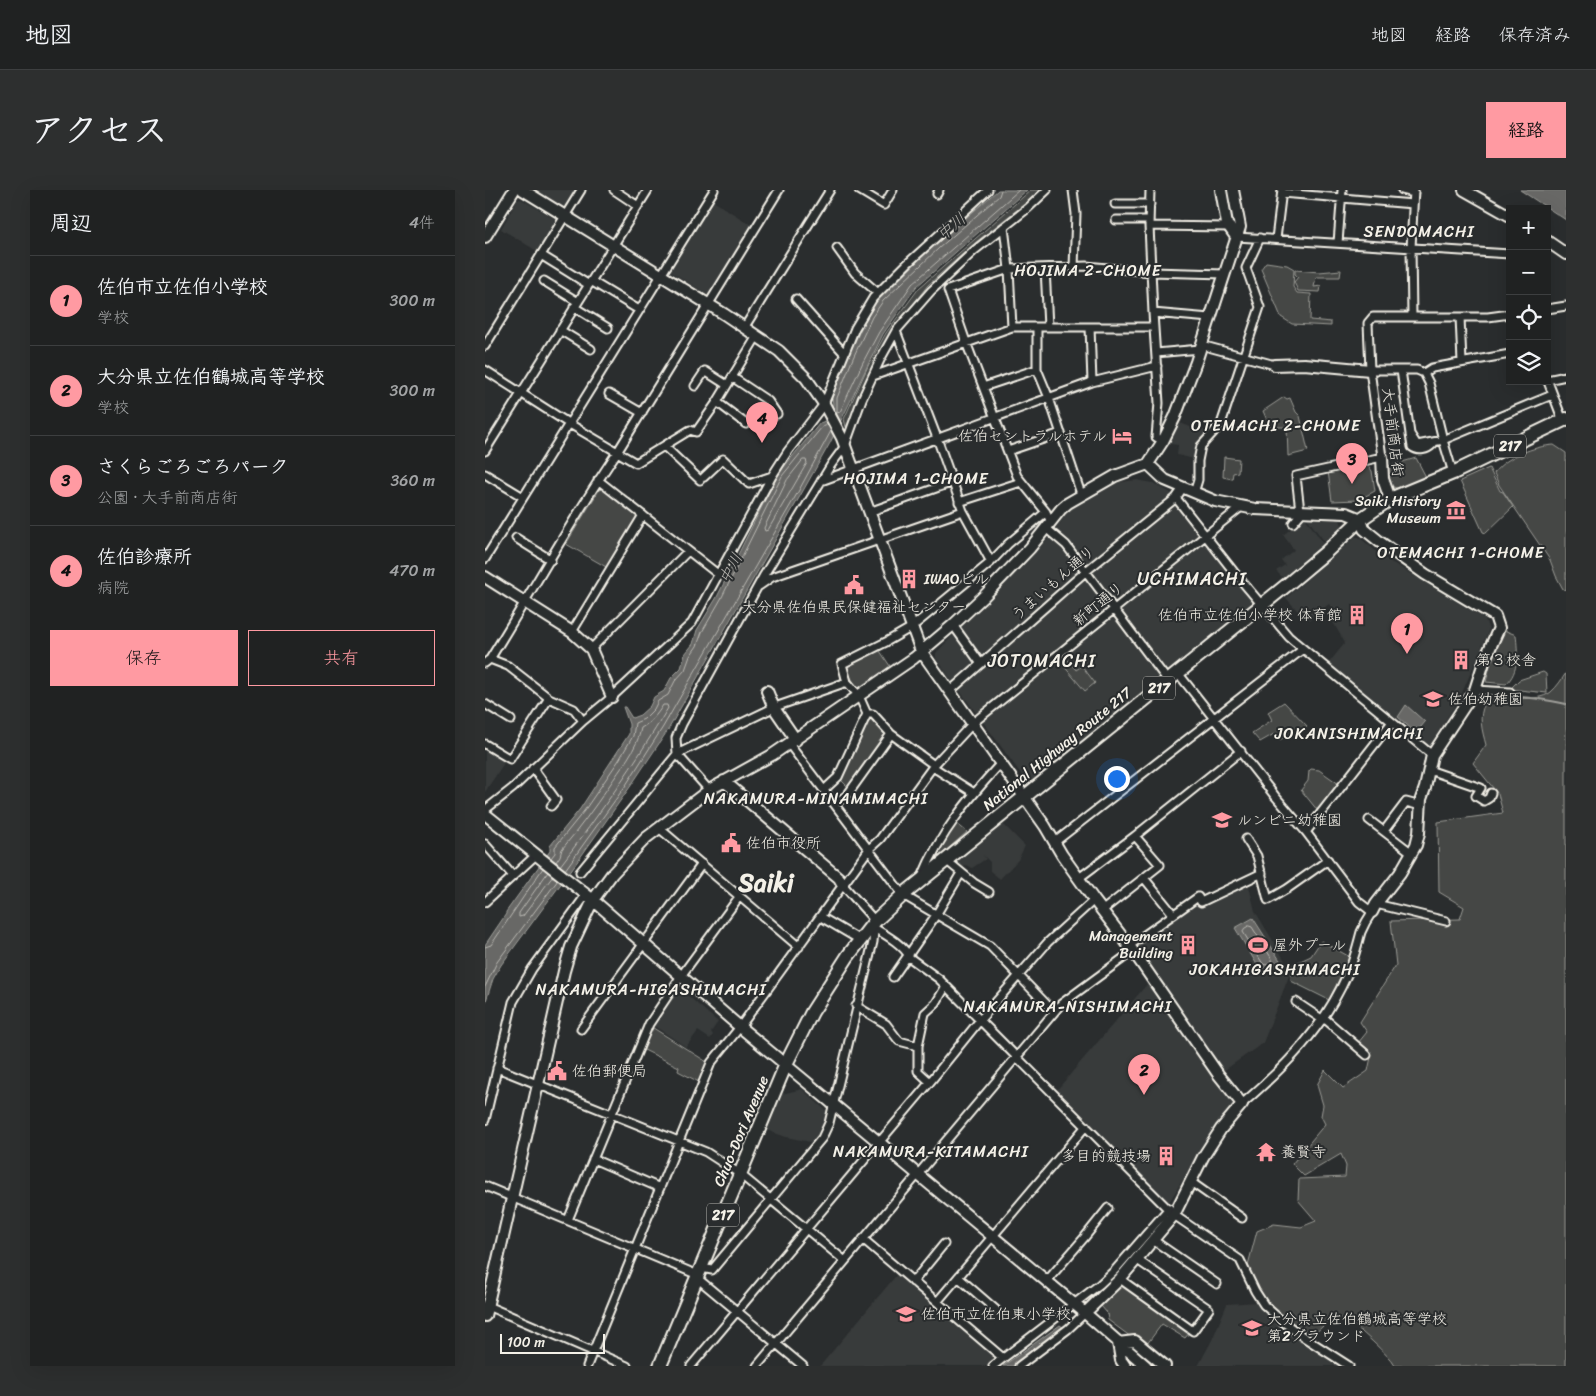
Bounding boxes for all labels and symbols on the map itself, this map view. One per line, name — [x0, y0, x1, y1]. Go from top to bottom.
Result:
water label: 中川 — [930, 205, 973, 248]
district label: SENDOMACHI — [1363, 217, 1475, 246]
district label: HOJIMA 2-CHOME — [1014, 256, 1162, 285]
street label: 大手前商店街 — [1375, 386, 1411, 478]
pin: 4 — [746, 402, 778, 443]
district label: OTEMACHI 2-CHOME — [1191, 411, 1361, 440]
place label: 佐伯セントラルホテル — [958, 423, 1107, 449]
hotel icon: 佐伯セントラルホテル — [1111, 425, 1133, 447]
road number: 217 — [1494, 435, 1526, 458]
pin: 3 — [1336, 443, 1368, 484]
district label: HOJIMA 1-CHOME — [843, 464, 989, 493]
place label: Saiki History Museum — [1355, 488, 1441, 531]
museum icon: Saiki History Museum — [1445, 499, 1467, 521]
district label: OTEMACHI 1-CHOME — [1377, 538, 1545, 567]
street label: うまいもん通り — [1005, 539, 1101, 627]
water label: 中川 — [710, 547, 751, 589]
district label: UCHIMACHI — [1137, 563, 1248, 595]
place label: IWAOビル — [923, 566, 989, 592]
building icon: IWAOビル — [898, 568, 920, 590]
public building icon: 大分県佐伯県民保健福祉センター — [843, 574, 865, 596]
street label: 新町通り — [1066, 575, 1130, 633]
place label: 大分県佐伯県民保健福祉センター — [742, 594, 966, 620]
place label: 佐伯市立佐伯小学校 体育館 — [1158, 602, 1342, 628]
building icon: 佐伯市立佐伯小学校 体育館 — [1346, 604, 1368, 626]
pin: 1 — [1391, 613, 1423, 654]
district label: JOTOMACHI — [987, 645, 1097, 677]
place label: 第３校舎 — [1476, 647, 1536, 673]
building icon: 第３校舎 — [1450, 649, 1472, 671]
road number: 217 — [1143, 676, 1175, 699]
street label: National Highway Route 217 — [977, 680, 1138, 818]
place label: 佐伯幼稚園 — [1448, 686, 1523, 712]
school or university icon: 佐伯幼稚園 — [1422, 688, 1444, 710]
district label: JOKANISHIMACHI — [1274, 719, 1424, 748]
your location — [1104, 766, 1130, 792]
district label: NAKAMURA-MINAMIMACHI — [704, 784, 929, 813]
place label: ルンビニ幼稚園 — [1237, 807, 1342, 833]
school or university icon: ルンビニ幼稚園 — [1211, 809, 1233, 831]
place label: 佐伯市役所 — [746, 830, 821, 856]
public building icon: 佐伯市役所 — [720, 832, 742, 854]
district label: Saiki — [737, 860, 795, 905]
place label: Management Building — [1089, 923, 1173, 966]
place label: 屋外プール — [1273, 932, 1346, 958]
building icon: Management Building — [1177, 934, 1199, 956]
sports icon: 屋外プール — [1247, 934, 1269, 956]
district label: JOKAHIGASHIMACHI — [1188, 955, 1361, 984]
district label: NAKAMURA-HIGASHIMACHI — [535, 975, 767, 1004]
district label: NAKAMURA-NISHIMACHI — [964, 992, 1173, 1021]
pin: 2 — [1128, 1054, 1160, 1095]
place label: 佐伯郵便局 — [572, 1058, 647, 1084]
public building icon: 佐伯郵便局 — [546, 1060, 568, 1082]
street label: Chuo-Dori Avenue — [706, 1071, 776, 1191]
district label: NAKAMURA-KITAMACHI — [833, 1137, 1030, 1166]
place label: 養賢寺 — [1281, 1139, 1326, 1165]
temple icon: 養賢寺 — [1255, 1141, 1277, 1163]
place label: 多目的競技場 — [1061, 1143, 1151, 1169]
building icon: 多目的競技場 — [1155, 1145, 1177, 1167]
road number: 217 — [707, 1204, 739, 1226]
place label: 佐伯市立佐伯東小学校 — [921, 1301, 1071, 1327]
school or university icon: 佐伯市立佐伯東小学校 — [895, 1303, 917, 1325]
place label: 大分県立佐伯鶴城高等学校 第2グラウンド — [1267, 1306, 1447, 1349]
school or university icon: 大分県立佐伯鶴城高等学校 第2グラウンド — [1241, 1317, 1263, 1339]
scale bar — [500, 1331, 605, 1354]

